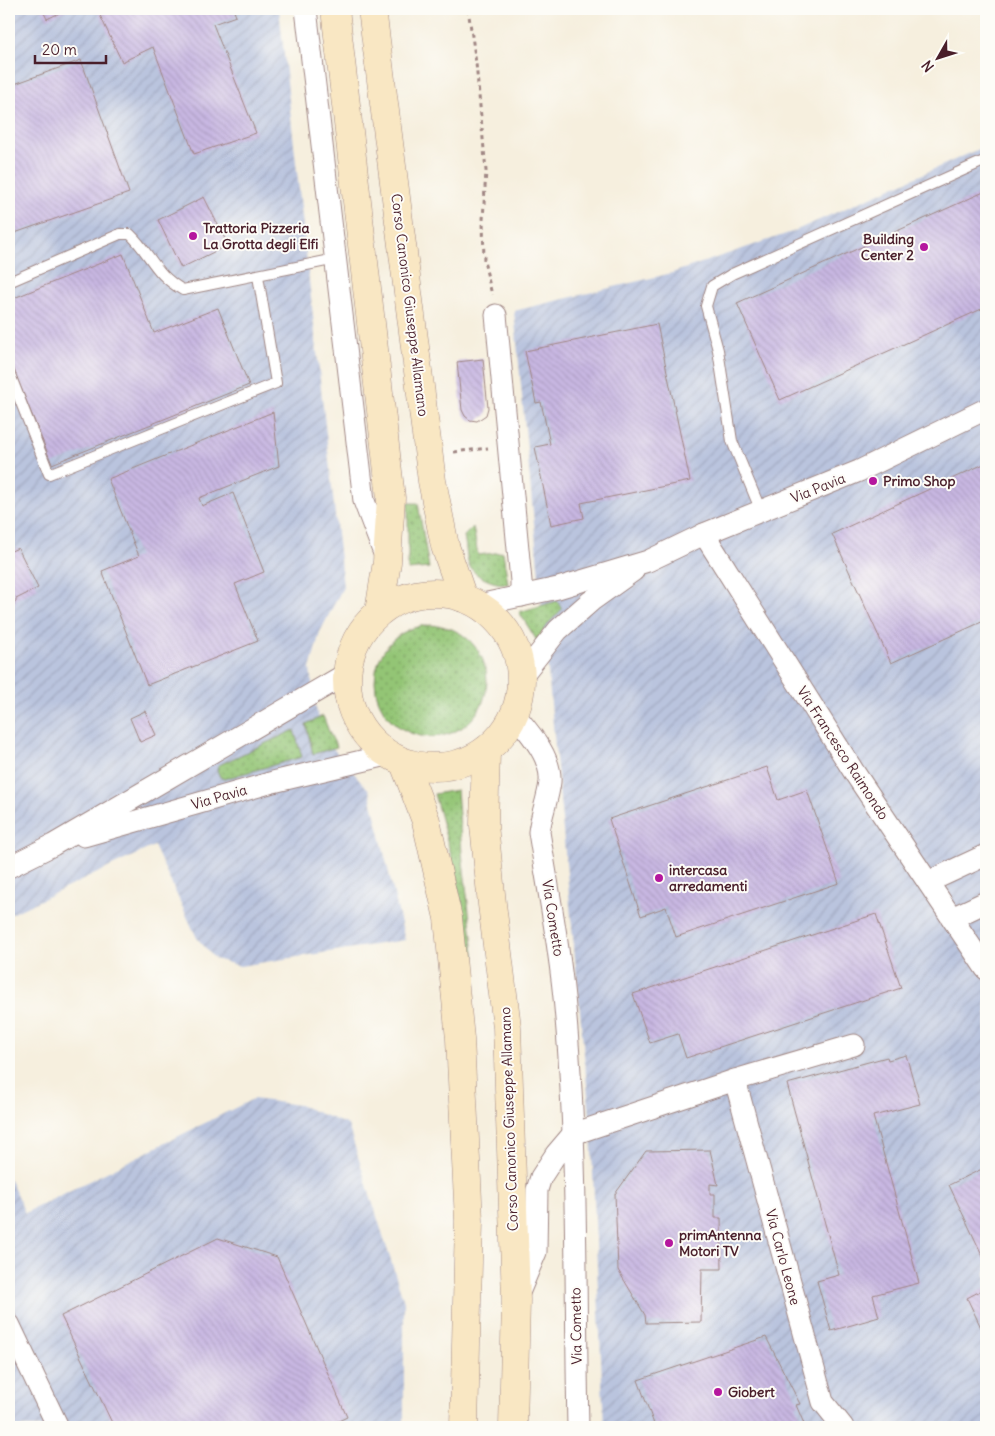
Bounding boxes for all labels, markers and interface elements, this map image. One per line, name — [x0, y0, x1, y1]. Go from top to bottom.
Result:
scale bar — [35, 32, 106, 64]
north arrow — [912, 32, 962, 82]
text: 20 m — [42, 40, 77, 59]
text: N — [918, 57, 938, 76]
street label: Corso Canonico Giuseppe Allamano — [387, 193, 433, 418]
place label: Trattoria Pizzeria La Grotta degli Elfi — [203, 219, 318, 253]
marker: Trattoria Pizzeria La Grotta degli Elfi — [187, 230, 199, 242]
place label: Building Center 2 — [861, 230, 914, 264]
marker: Building Center 2 — [918, 241, 930, 253]
street label: Via Pavia — [788, 469, 848, 507]
place label: Primo Shop — [883, 472, 955, 490]
marker: Primo Shop — [867, 475, 879, 487]
street label: Via Francesco Raimondo — [793, 683, 893, 823]
street label: Via Pavia — [189, 780, 249, 814]
place label: intercasa arredamenti — [669, 861, 747, 895]
marker: intercasa arredamenti — [653, 872, 665, 884]
street label: Via Cometto — [538, 878, 568, 958]
street label: Corso Canonico Giuseppe Allamano — [496, 1006, 522, 1231]
street label: Via Carlo Leone — [762, 1207, 804, 1307]
place label: primAntenna Motori TV — [679, 1226, 761, 1260]
marker: primAntenna Motori TV — [663, 1237, 675, 1249]
street label: Via Cometto — [566, 1287, 586, 1365]
place label: Giobert — [728, 1383, 775, 1401]
marker: Giobert — [712, 1386, 724, 1398]

